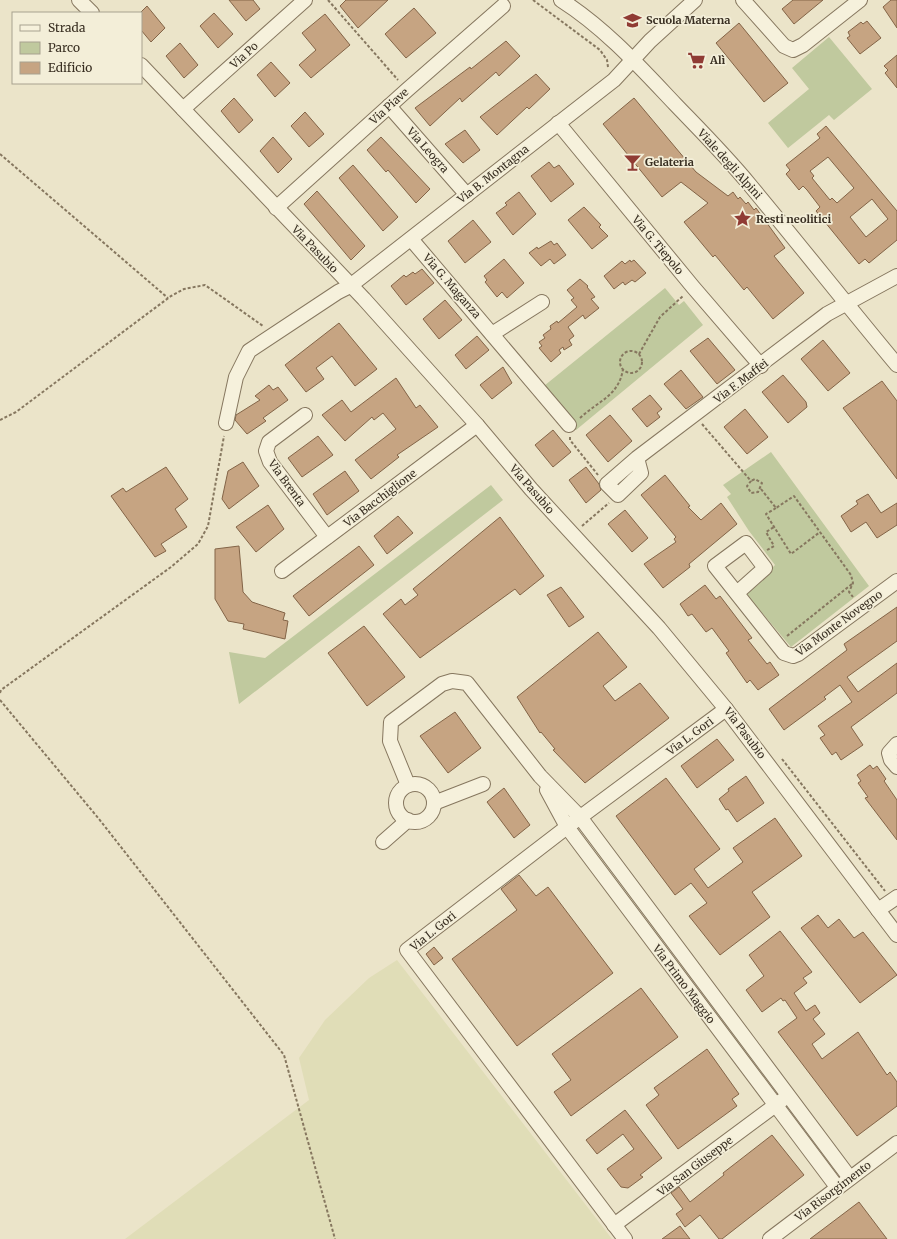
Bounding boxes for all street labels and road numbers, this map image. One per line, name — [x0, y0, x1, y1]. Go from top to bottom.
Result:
street label: Via Po — [226, 39, 261, 72]
street label: Via Piave — [366, 85, 412, 128]
street label: Via Leogra — [403, 124, 452, 176]
street label: Viale degli Alpini — [694, 125, 765, 202]
street label: Via B. Montagna — [454, 142, 532, 207]
street label: Via G. Tiepolo — [629, 212, 687, 278]
street label: Via Pasubio — [288, 222, 342, 276]
street label: Via G. Maganza — [419, 250, 484, 321]
street label: Via F. Maffei — [710, 356, 771, 407]
street label: Via Brenta — [265, 456, 309, 509]
street label: Via Pasubio — [506, 461, 558, 517]
street label: Via Bacchiglione — [340, 466, 419, 530]
street label: Via Monte Novegno — [792, 587, 885, 660]
street label: Via Pasubio — [721, 704, 769, 762]
street label: Via L. Gori — [663, 714, 716, 759]
street label: Via L. Gori — [407, 908, 459, 954]
street label: Via Primo Maggio — [649, 941, 719, 1027]
street label: Via San Giuseppe — [654, 1133, 736, 1199]
street label: Via Risorgimento — [791, 1158, 874, 1225]

